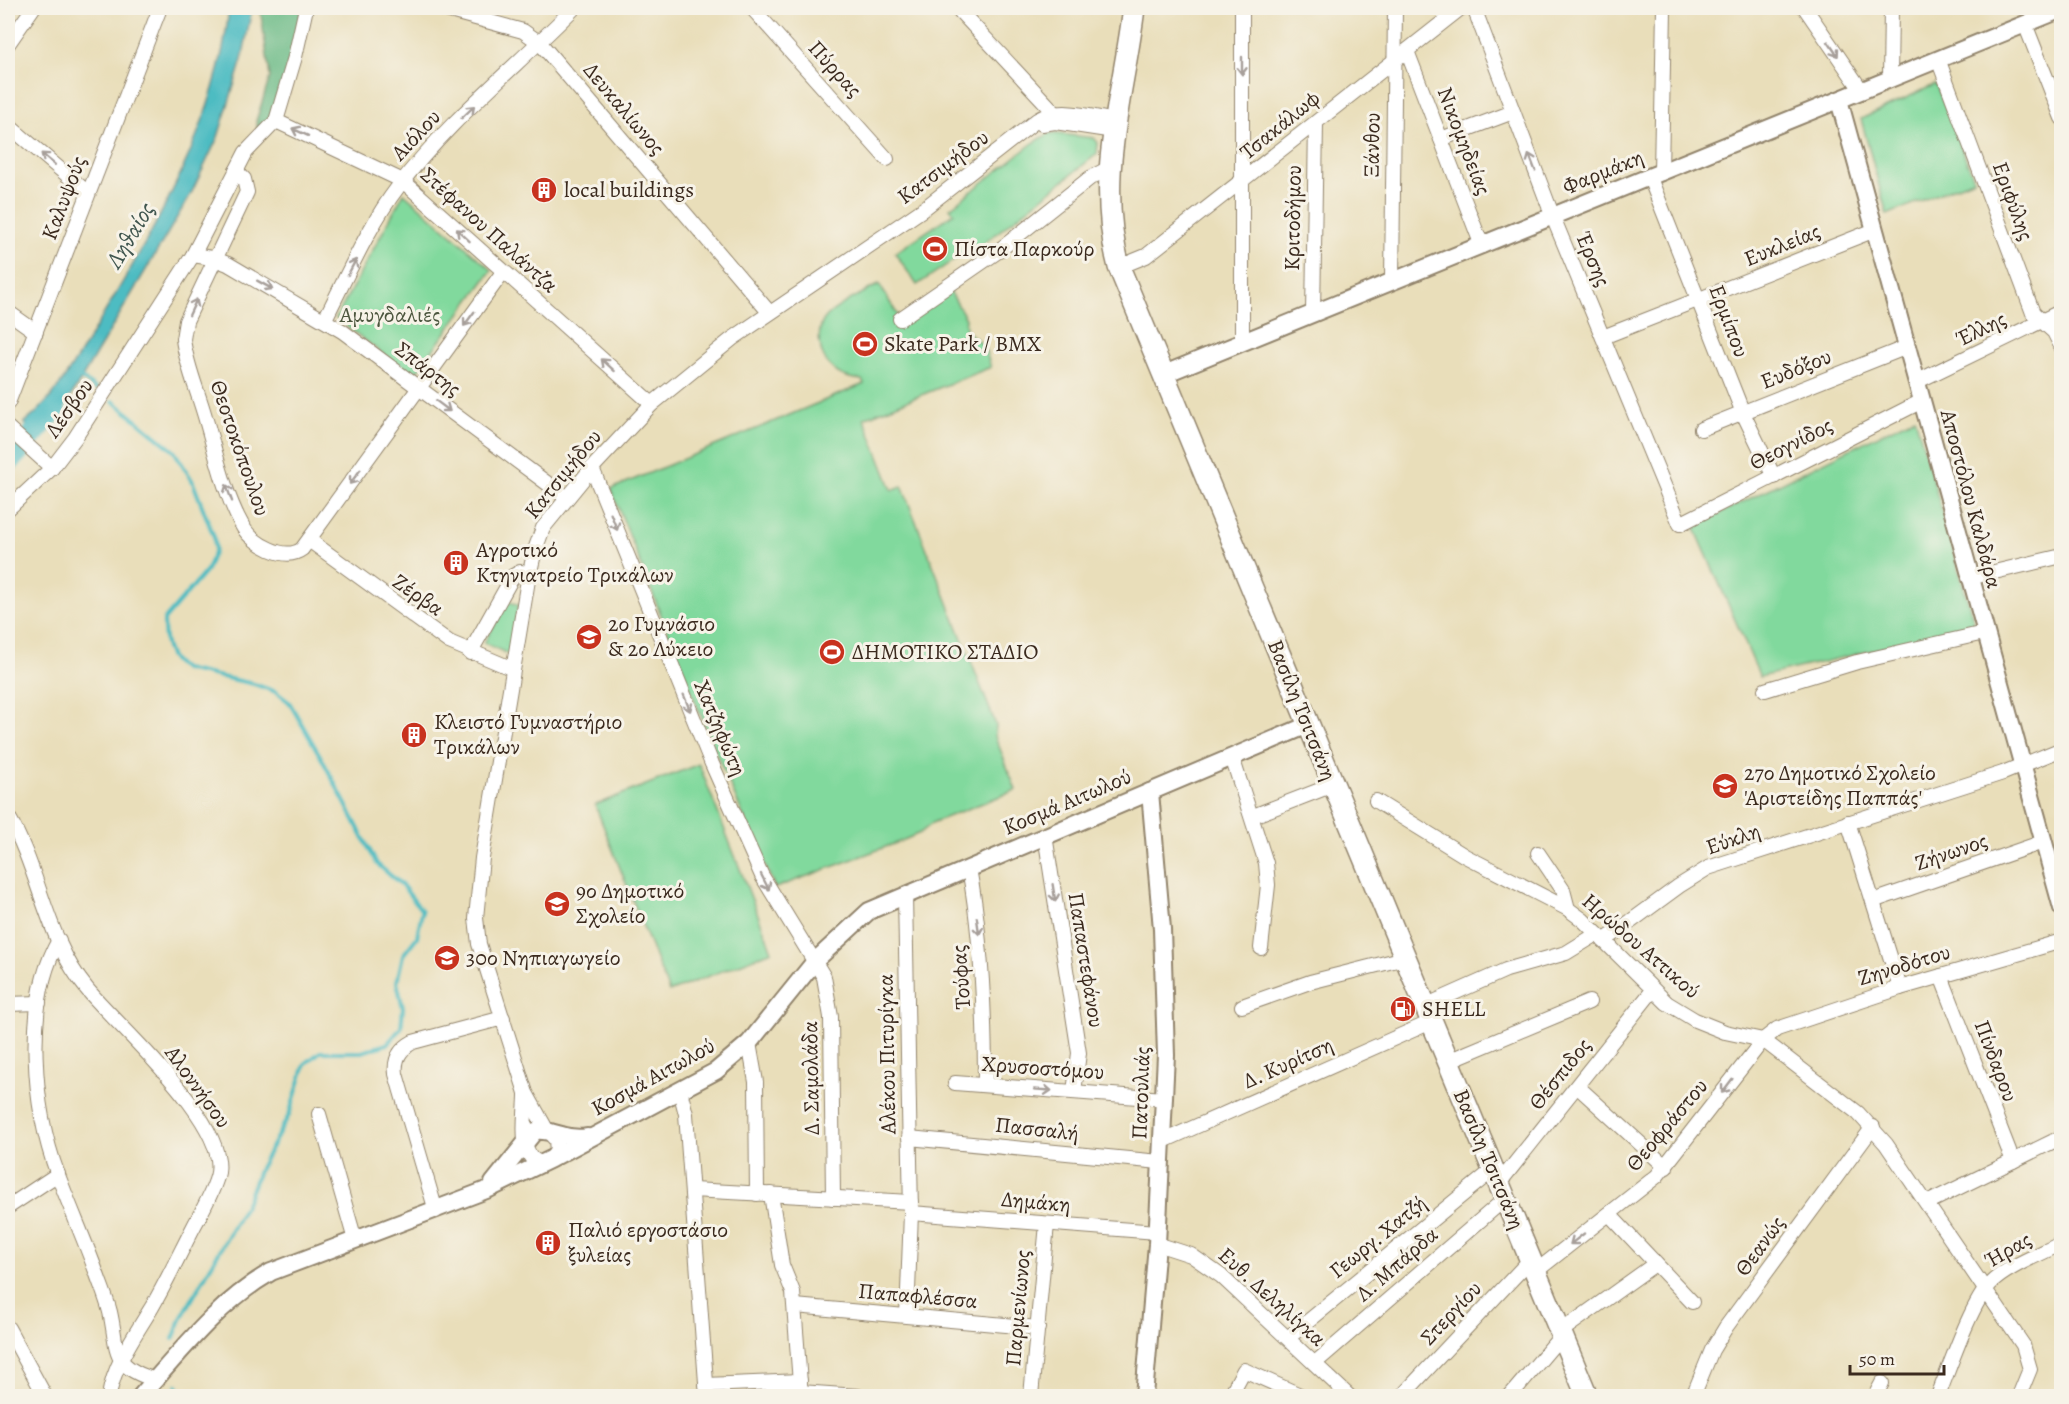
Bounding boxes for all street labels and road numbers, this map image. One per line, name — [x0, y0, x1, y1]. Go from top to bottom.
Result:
street label: Πύρρας — [801, 34, 869, 104]
street label: Δευκαλίωνος — [576, 56, 672, 162]
street label: Τσακάλωφ — [1234, 83, 1326, 167]
street label: Νικομηδείας — [1430, 83, 1498, 199]
street label: Αιόλου — [384, 103, 448, 168]
street label: Ξάνθου — [1356, 112, 1388, 178]
street label: Κατσιμήδου — [891, 123, 995, 211]
street label: Φαρμάκη — [1558, 142, 1648, 202]
street label: Καλυψούς — [34, 152, 94, 244]
street label: Εριφύλης — [1985, 157, 2041, 245]
street label: Στέφανου Παλάντζα — [414, 160, 564, 300]
street label: Κριτοδήμου — [1277, 165, 1309, 271]
street label: Ευκλείας — [1739, 216, 1825, 274]
street label: Έρσης — [1568, 227, 1618, 291]
street label: Ερμίπου — [1701, 280, 1757, 362]
street label: Έλλης — [1951, 304, 2011, 354]
street label: Σπάρτης — [389, 334, 467, 404]
street label: Ευδόξου — [1756, 341, 1836, 397]
street label: Λέσβου — [37, 372, 100, 444]
street label: Θεοτοκόπουλου — [203, 376, 277, 520]
street label: Αποστόλου Καλδάρα — [1932, 405, 2009, 592]
street label: Θεογνίδος — [1744, 410, 1838, 478]
street label: Κατσιμήδου — [517, 423, 609, 525]
street label: Ζέρβα — [386, 567, 450, 623]
street label: Βασίλη Τσιτσάνη — [1260, 635, 1344, 785]
street label: Χατζηφώτη — [686, 675, 754, 781]
street label: Κοσμά Αιτωλού — [998, 761, 1136, 843]
street label: Εύκλη — [1702, 816, 1764, 862]
street label: Ζήνωνος — [1911, 826, 1991, 878]
street label: Ηρώδου Αττικού — [1576, 886, 1706, 1006]
street label: Παπαστεφάνου — [1061, 890, 1111, 1030]
street label: Ζηνοδότου — [1854, 937, 1954, 993]
street label: Τούφας — [944, 944, 978, 1010]
street label: Αλέκου Πιτυρίγκα — [871, 974, 903, 1135]
street label: Πίνδαρου — [1967, 1016, 2025, 1106]
street label: Δ. Σαμολάδα — [795, 1021, 827, 1135]
street label: Δ. Κυρίτση — [1238, 1030, 1338, 1096]
street label: Κοσμά Αιτωλού — [586, 1031, 720, 1123]
street label: Θέσπιδος — [1522, 1032, 1598, 1116]
street label: Αλοννήσου — [157, 1039, 238, 1134]
street label: Πατουλιάς — [1124, 1046, 1158, 1140]
street label: Χρυσοστόμου — [981, 1049, 1105, 1087]
street label: Θεοφράστου — [1619, 1072, 1715, 1178]
street label: Βασίλη Τσιτσάνη — [1446, 1084, 1532, 1234]
street label: Πασσαλή — [994, 1110, 1080, 1148]
street label: Δημάκη — [1000, 1184, 1072, 1220]
street label: Γεωργ. Χατζή — [1323, 1188, 1433, 1286]
street label: Θεανώς — [1728, 1210, 1792, 1282]
street label: Λ. Μπάρδα — [1349, 1220, 1445, 1309]
street label: Ήρας — [1979, 1225, 2037, 1275]
street label: Ευθ. Δεληλίγκα — [1212, 1240, 1332, 1354]
street label: Παρμενίωνος — [998, 1249, 1038, 1367]
street label: Στεργίου — [1414, 1274, 1488, 1352]
street label: Παπαφλέσσα — [857, 1276, 979, 1316]

